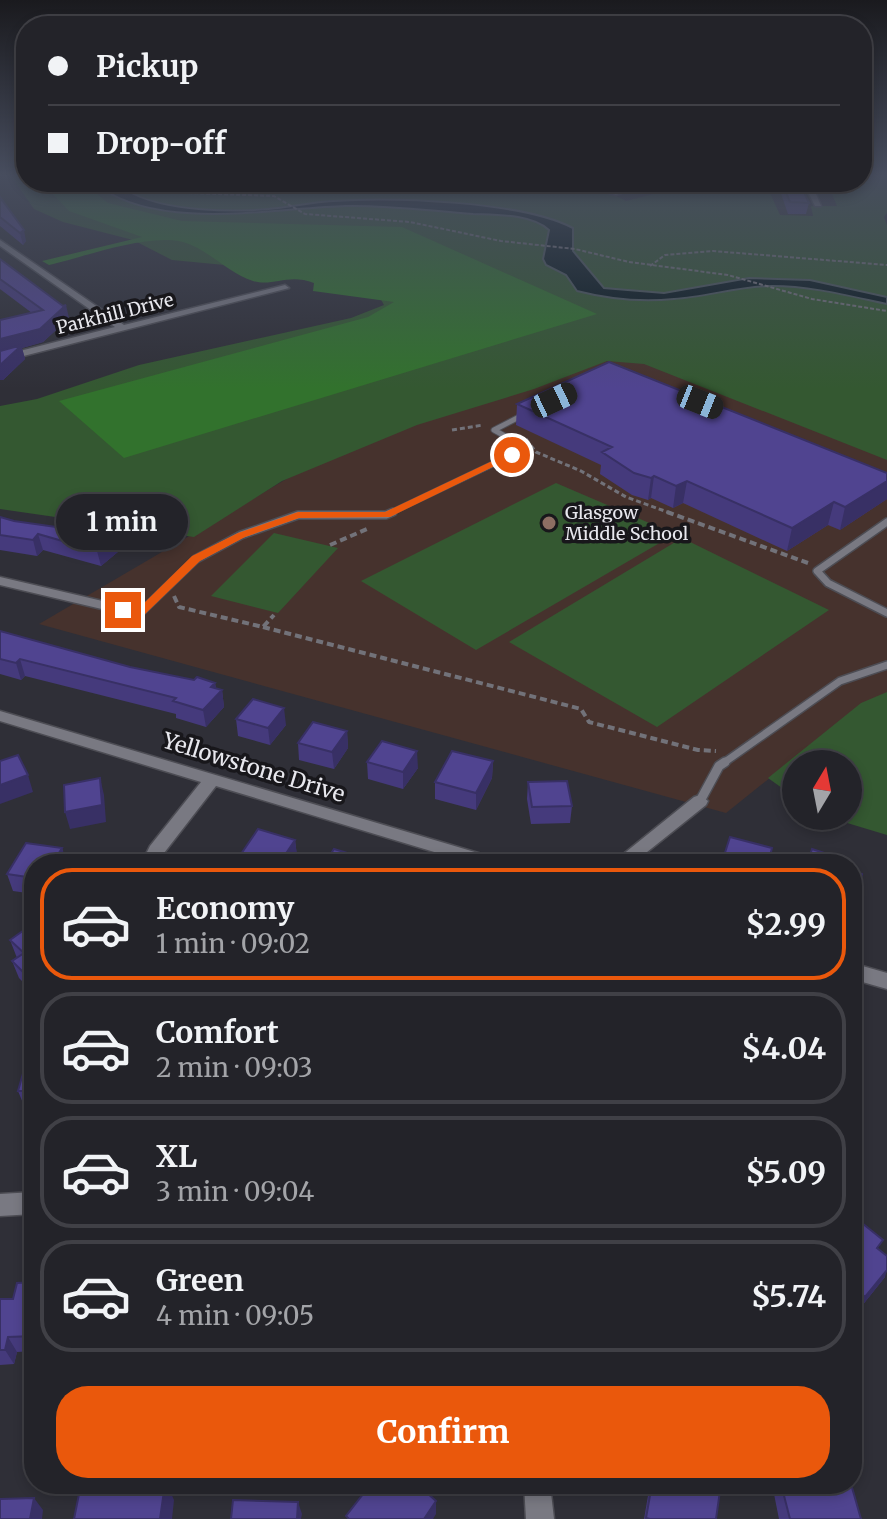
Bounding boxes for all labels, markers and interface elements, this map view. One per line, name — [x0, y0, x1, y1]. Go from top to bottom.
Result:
text: Pickup — [96, 47, 198, 85]
text: Drop-off — [96, 124, 226, 162]
street label: Parkhill Drive — [54, 288, 176, 339]
car — [527, 379, 581, 421]
car — [673, 382, 727, 422]
route start — [494, 437, 530, 473]
callout: 1 min — [57, 494, 189, 550]
place label: Glasgow Middle School — [565, 501, 689, 545]
text: 1 min — [87, 505, 157, 538]
marker: Glasgow Middle School — [540, 514, 558, 532]
route end — [105, 592, 141, 628]
street label: Yellowstone Drive — [159, 726, 348, 808]
north arrow — [782, 750, 862, 830]
map controls — [782, 750, 862, 830]
icon: car — [60, 888, 132, 960]
text: Economy — [156, 889, 294, 927]
text: $2.99 — [746, 905, 826, 943]
text: 1 min · 09:02 — [156, 927, 310, 960]
icon: car — [60, 1012, 132, 1084]
text: Comfort — [156, 1013, 279, 1051]
text: $4.04 — [741, 1029, 826, 1067]
text: 2 min · 09:03 — [156, 1051, 313, 1084]
icon: car — [60, 1136, 132, 1208]
text: XL — [156, 1137, 197, 1175]
text: $5.09 — [745, 1153, 826, 1191]
text: 3 min · 09:04 — [156, 1175, 314, 1208]
icon: car — [60, 1260, 132, 1332]
text: Green — [156, 1261, 244, 1299]
text: $5.74 — [751, 1277, 826, 1315]
text: 4 min · 09:05 — [156, 1299, 314, 1332]
button: Confirm — [56, 1386, 830, 1478]

